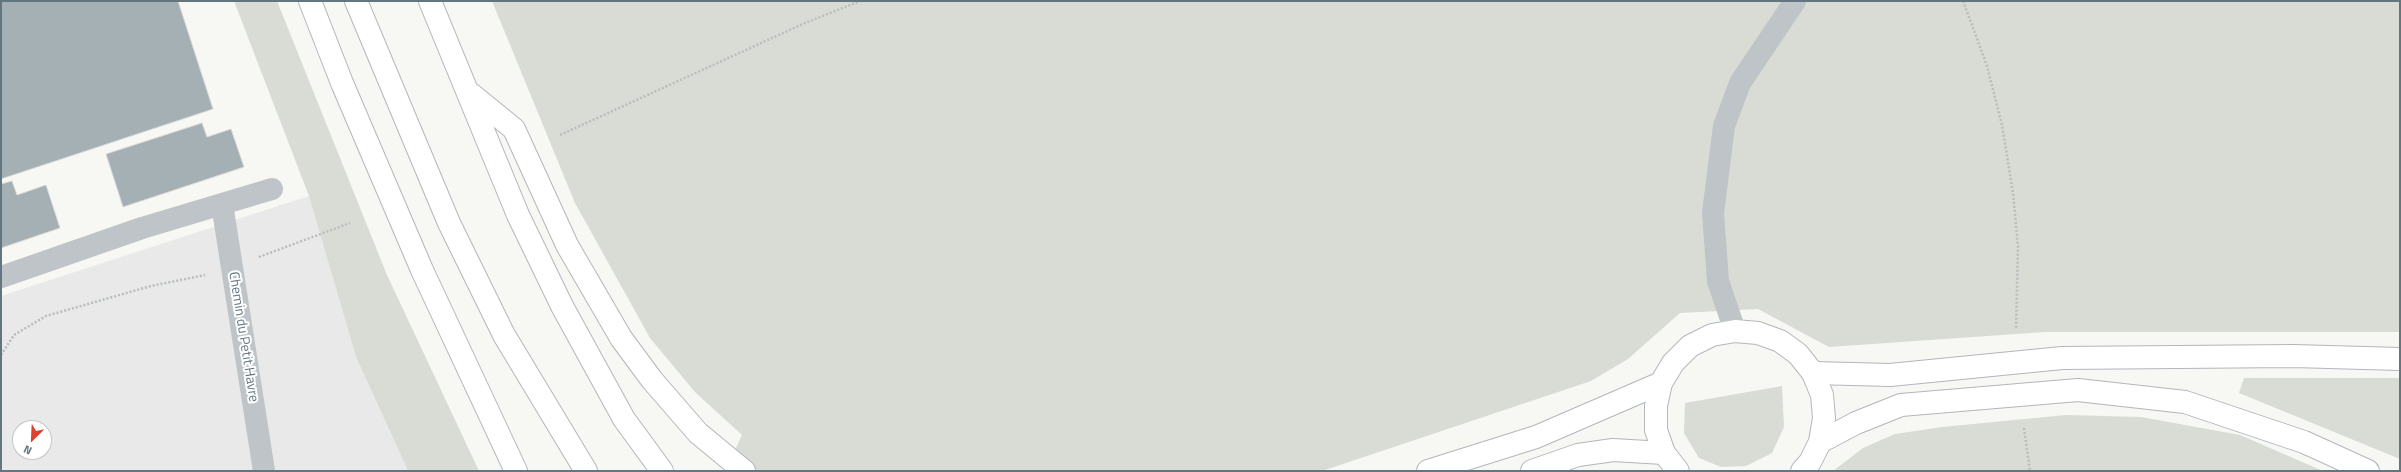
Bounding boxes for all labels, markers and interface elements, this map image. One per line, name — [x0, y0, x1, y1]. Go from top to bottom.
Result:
street label: Chemin du Petit Havre — [224, 271, 262, 403]
north arrow — [12, 420, 52, 460]
text: N — [21, 441, 34, 459]

